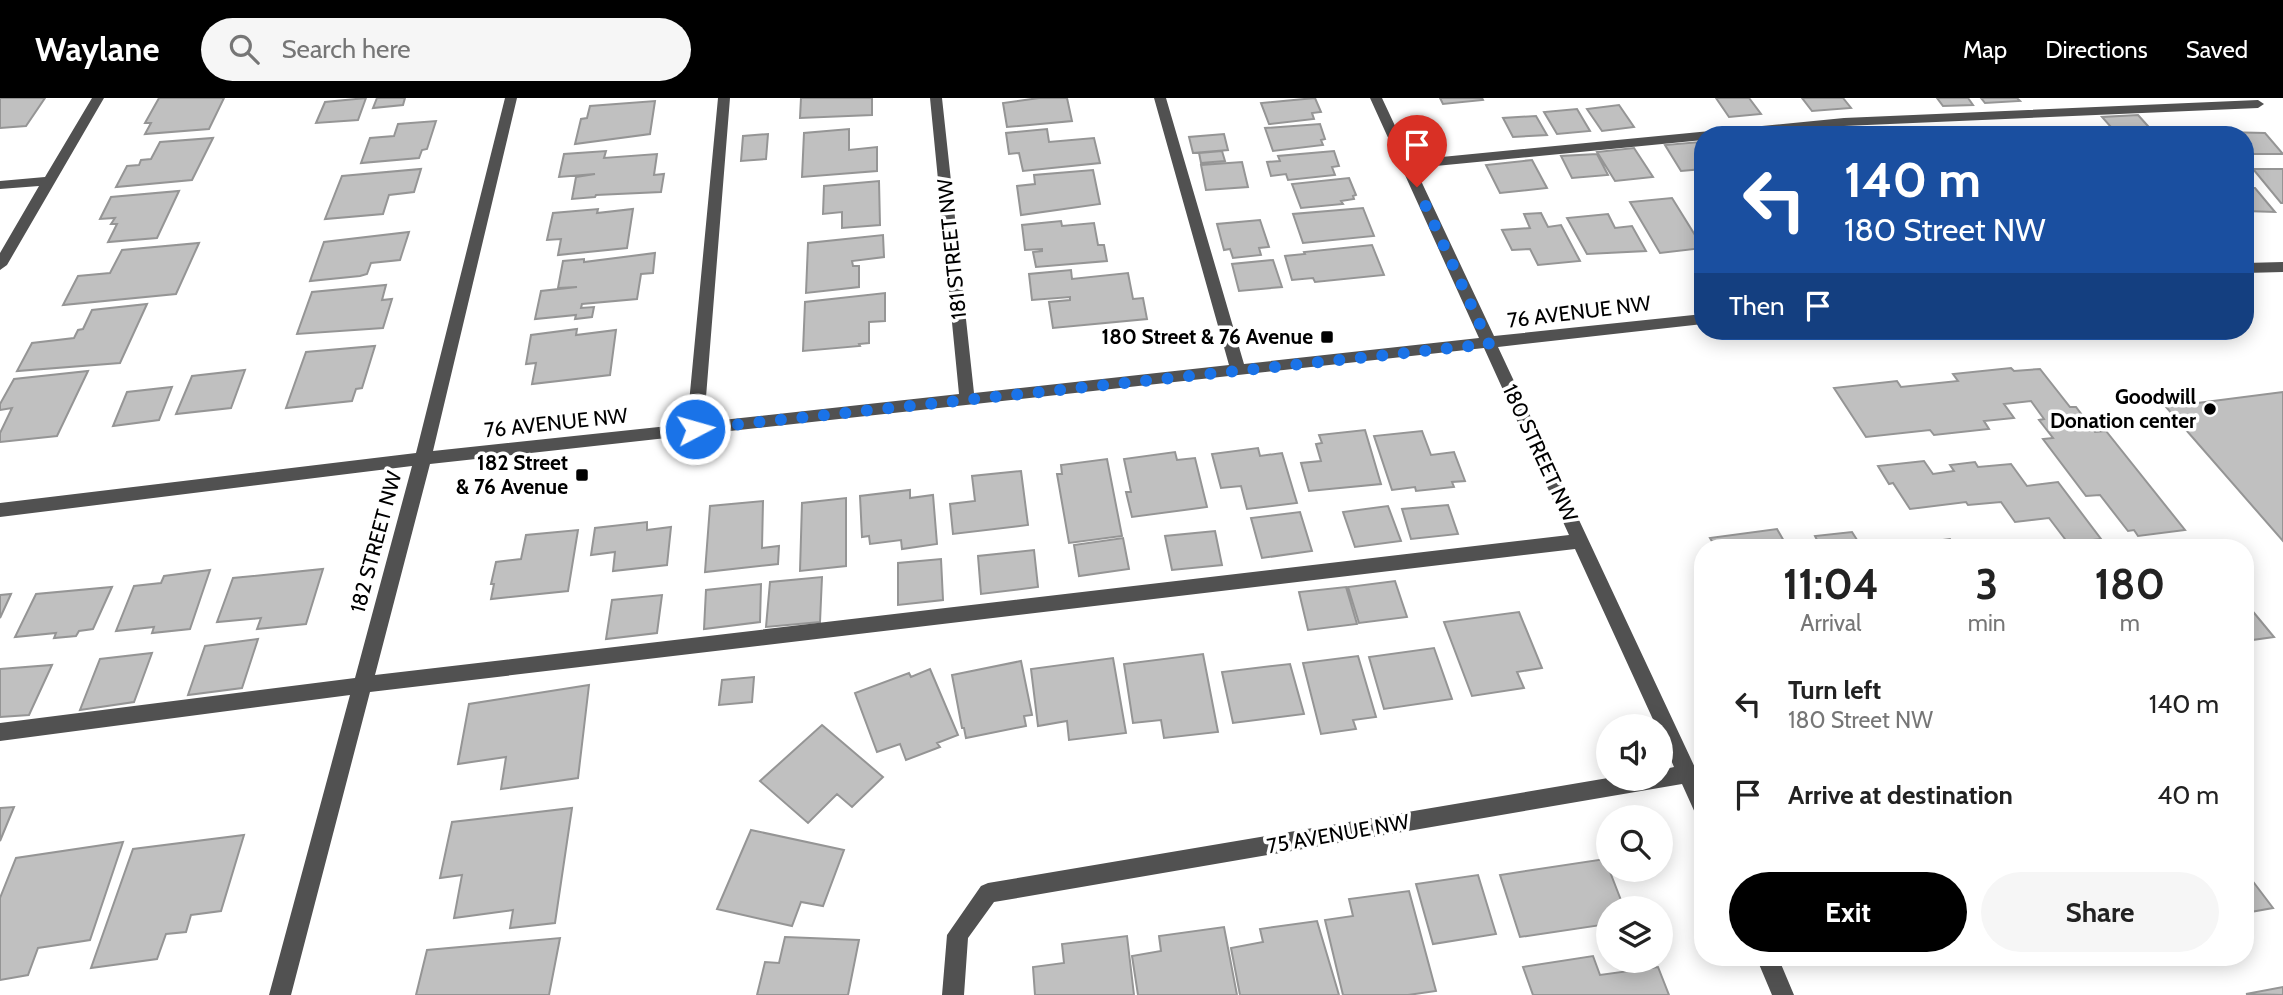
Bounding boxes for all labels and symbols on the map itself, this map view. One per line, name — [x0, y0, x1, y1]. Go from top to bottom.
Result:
pin — [1387, 115, 1447, 187]
street label: 181 STREET NW — [932, 177, 971, 321]
street label: 76 AVENUE NW — [1506, 290, 1652, 333]
place label: 180 Street & 76 Avenue — [1102, 324, 1313, 349]
marker: 180 Street & 76 Avenue — [1319, 329, 1335, 345]
street label: 180 STREET NW — [1498, 380, 1583, 526]
place label: Goodwill Donation center — [2050, 384, 2196, 433]
position arrow — [658, 392, 732, 466]
marker: Goodwill Donation center — [2202, 401, 2218, 417]
street label: 76 AVENUE NW — [483, 403, 629, 442]
place label: 182 Street & 76 Avenue — [456, 450, 568, 499]
marker: 182 Street & 76 Avenue — [574, 467, 590, 483]
street label: 182 STREET NW — [345, 468, 406, 615]
street label: 75 AVENUE NW — [1265, 809, 1411, 858]

